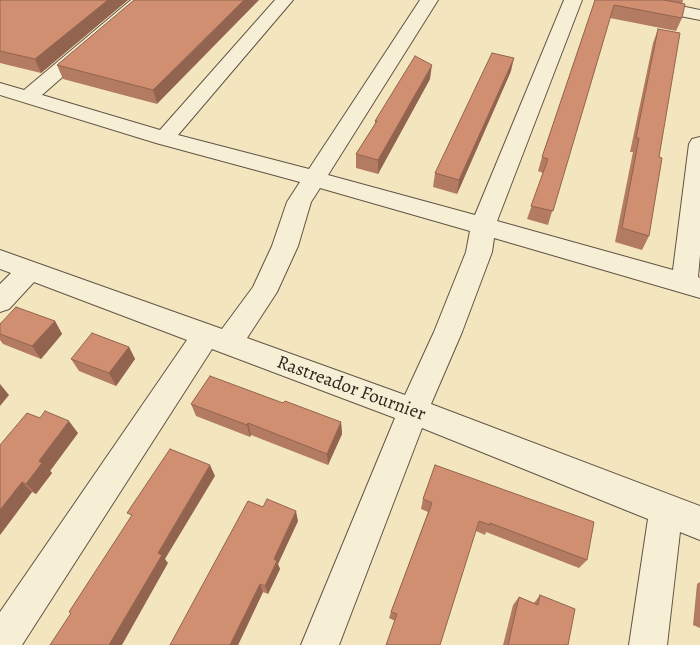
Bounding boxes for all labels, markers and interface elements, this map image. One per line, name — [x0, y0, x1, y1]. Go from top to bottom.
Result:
street label: Rastreador Fournier — [274, 352, 428, 426]

